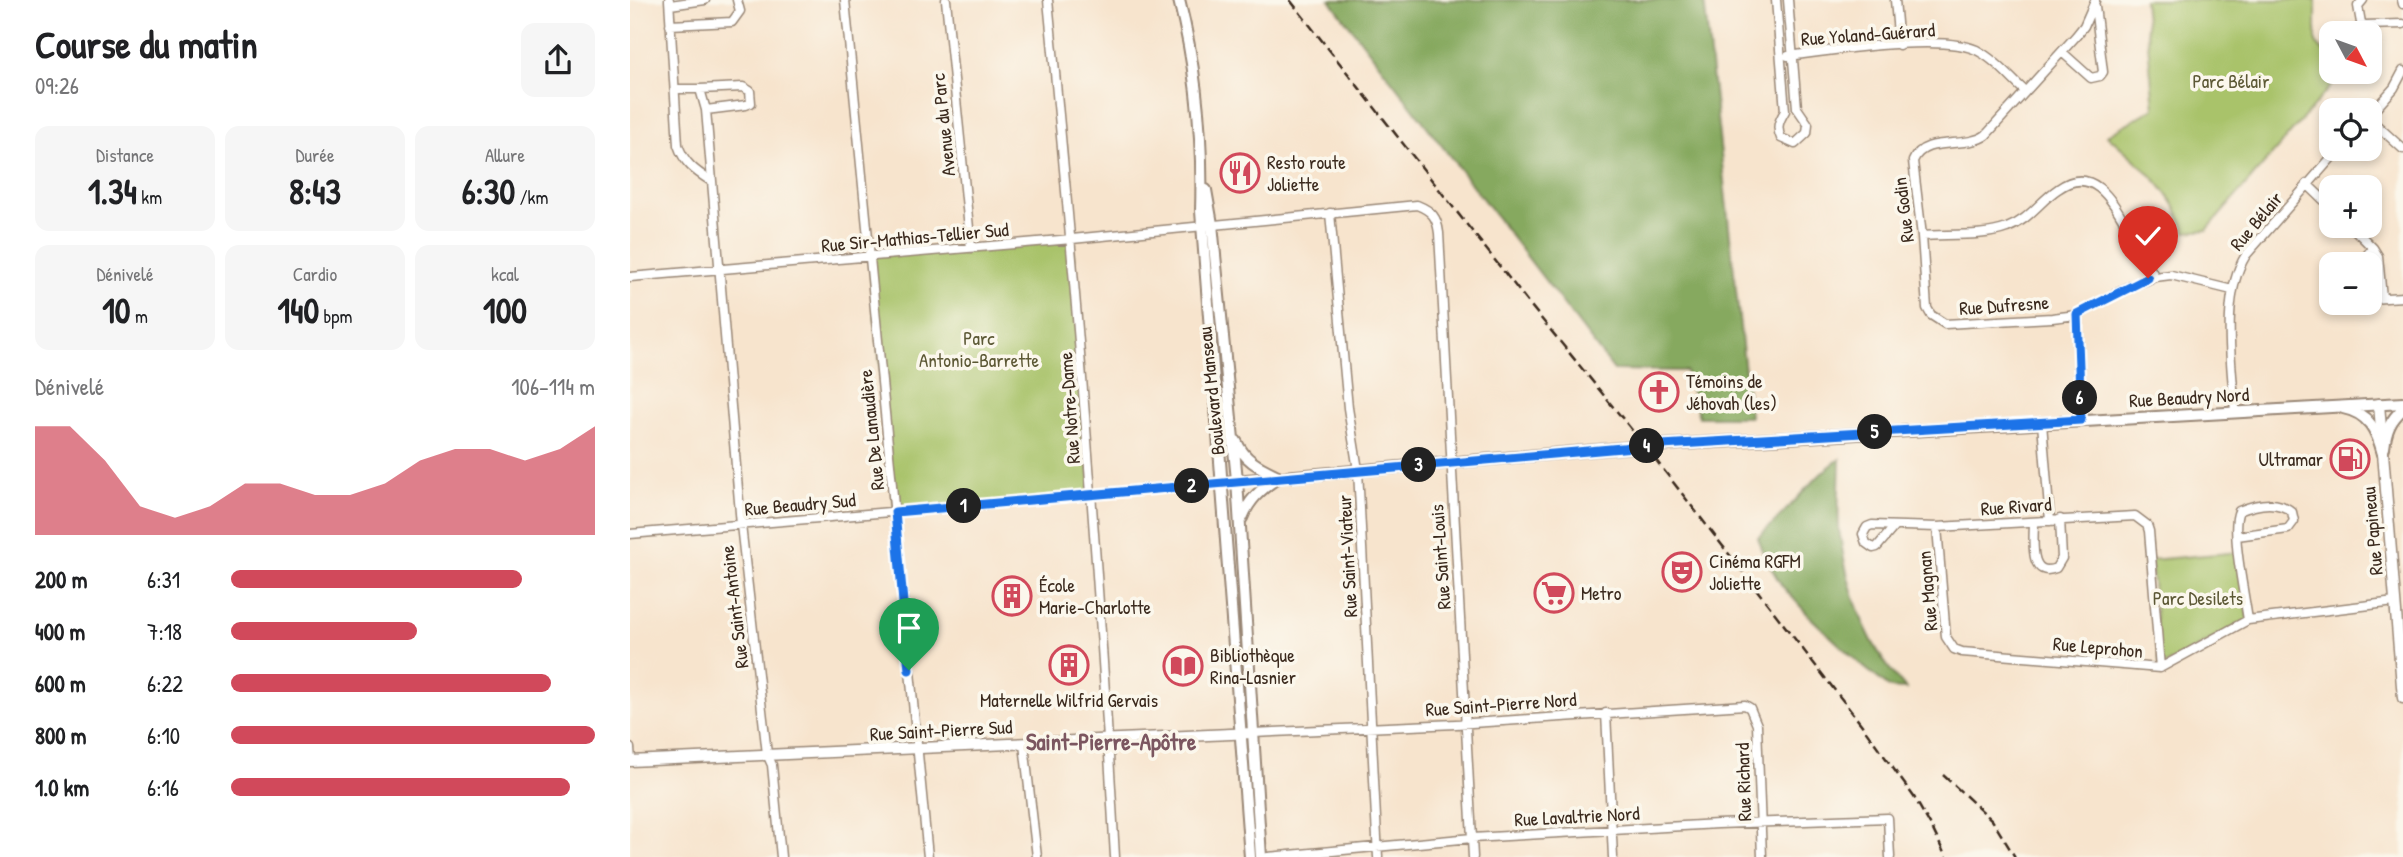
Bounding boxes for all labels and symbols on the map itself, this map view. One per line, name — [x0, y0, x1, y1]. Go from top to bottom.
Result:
street label: Rue Yoland-Guérard — [1800, 16, 1936, 52]
north arrow — [2319, 21, 2382, 84]
park label: Parc Bélair — [2193, 68, 2270, 94]
street label: Avenue du Parc — [925, 72, 961, 178]
place label: Resto route Joliette — [1267, 149, 1346, 197]
restaurant icon: Resto route Joliette — [1219, 152, 1261, 194]
street label: Rue Godin — [1886, 176, 1920, 244]
street label: Rue Bélair — [2224, 186, 2289, 256]
pin — [2118, 206, 2178, 278]
street label: Rue Sir-Mathias-Tellier Sud — [820, 216, 1010, 258]
street label: Rue Dufresne — [1958, 289, 2050, 321]
park label: Parc Antonio-Barrette — [919, 325, 1040, 373]
street label: Boulevard Manseau — [1191, 325, 1231, 456]
street label: Rue Notre-Dame — [1052, 351, 1086, 465]
street label: Rue De Lanaudière — [852, 368, 890, 492]
place label: Témoins de Jéhovah (les) — [1686, 368, 1777, 416]
church icon: Témoins de Jéhovah (les) — [1638, 371, 1680, 413]
pin: 6 — [2062, 380, 2098, 416]
street label: Rue Beaudry Nord — [2128, 381, 2250, 413]
pin: 5 — [1858, 414, 1892, 450]
pin: 4 — [1630, 428, 1664, 464]
fuel station icon: Ultramar — [2329, 438, 2371, 480]
place label: Ultramar — [2259, 446, 2324, 472]
pin: 3 — [1402, 448, 1436, 482]
pin: 2 — [1174, 468, 1210, 504]
street label: Rue Papineau — [2355, 485, 2389, 576]
street label: Rue Beaudry Sud — [743, 486, 857, 522]
pin: 1 — [946, 489, 982, 524]
street label: Rue Rivard — [1980, 491, 2053, 521]
street label: Rue Saint-Viateur — [1331, 493, 1363, 618]
street label: Rue Saint-Louis — [1423, 504, 1457, 610]
street label: Rue Saint-Antoine — [713, 544, 754, 670]
place label: Cinéma RGFM Joliette — [1709, 548, 1801, 596]
street label: Rue Magnan — [1911, 550, 1943, 632]
theatre icon: Cinéma RGFM Joliette — [1661, 551, 1703, 593]
place label: École Marie-Charlotte — [1039, 572, 1152, 620]
supermarket icon: Metro — [1533, 572, 1575, 614]
building icon: École Marie-Charlotte — [991, 575, 1033, 617]
place label: Metro — [1581, 580, 1622, 606]
park label: Parc Desilets — [2153, 585, 2243, 611]
pin — [879, 598, 939, 670]
street label: Rue Leprohon — [2052, 630, 2144, 664]
place label: Bibliothèque Rina-Lasnier — [1210, 642, 1297, 690]
building icon: Maternelle Wilfrid Gervais — [1048, 644, 1090, 686]
library icon: Bibliothèque Rina-Lasnier — [1162, 645, 1204, 687]
street label: Rue Saint-Pierre Nord — [1425, 686, 1578, 722]
place label: Maternelle Wilfrid Gervais — [980, 687, 1158, 713]
street label: Rue Saint-Pierre Sud — [869, 713, 1013, 747]
district label: Saint-Pierre-Apôtre — [1026, 726, 1197, 758]
street label: Rue Richard — [1729, 742, 1757, 822]
street label: Rue Lavaltrie Nord — [1514, 800, 1641, 832]

